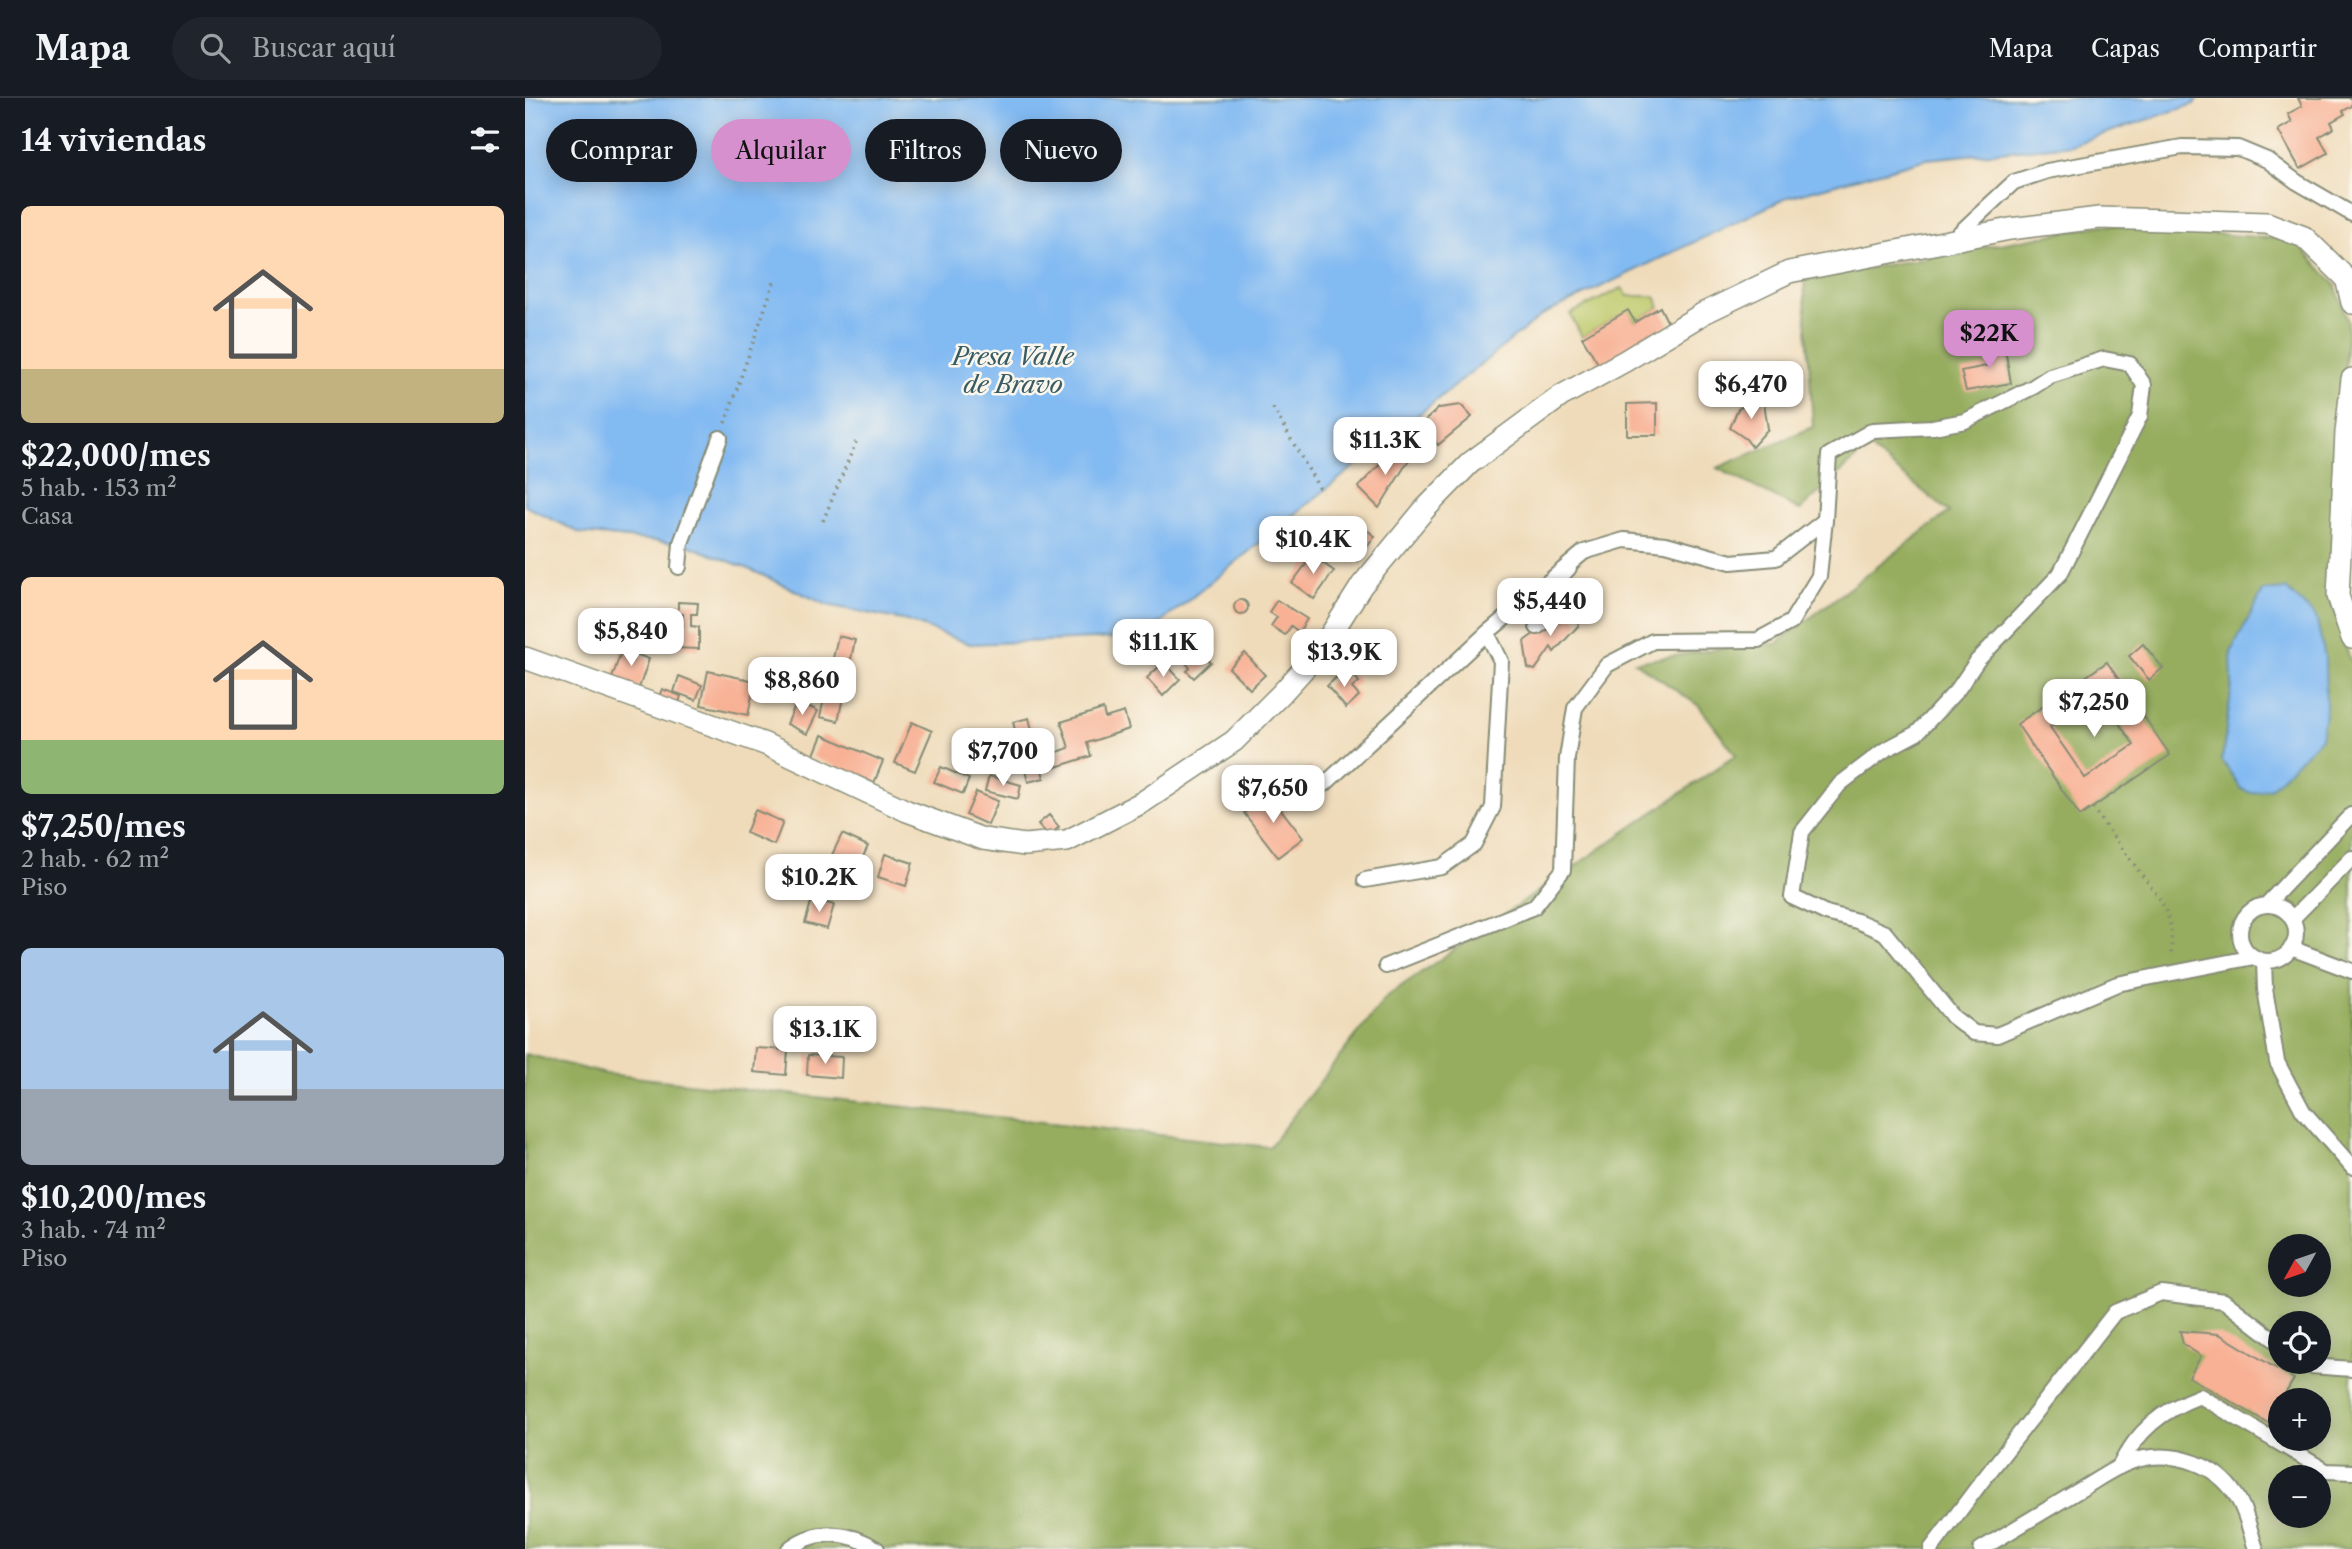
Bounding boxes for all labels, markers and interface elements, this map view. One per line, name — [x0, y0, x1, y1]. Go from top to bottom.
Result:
search box — [172, 17, 662, 80]
text: Mapa — [35, 28, 130, 69]
icon: search — [196, 29, 234, 67]
text: Buscar aquí — [252, 32, 396, 64]
text: Mapa — [1989, 34, 2053, 63]
text: Capas — [2091, 34, 2160, 63]
text: Compartir — [2198, 34, 2317, 63]
chip: Comprar — [546, 119, 697, 182]
chip: Alquilar — [711, 119, 851, 182]
chip: Filtros — [865, 119, 986, 182]
chip: Nuevo — [1000, 119, 1122, 182]
icon: filters — [466, 121, 504, 159]
text: 14 viviendas — [21, 122, 207, 159]
icon: home — [200, 251, 326, 377]
pin: $22K — [1948, 310, 2030, 370]
text: $22K — [1960, 319, 2018, 347]
water label: Presa Valle de Bravo — [950, 342, 1075, 399]
pin: $6,470 — [1694, 362, 1808, 421]
text: $6,470 — [1714, 370, 1788, 398]
pin: $11.3K — [1328, 418, 1442, 477]
text: $11.3K — [1349, 426, 1421, 454]
text: $22,000/mes — [21, 437, 211, 474]
text: 5 hab. · 153 m² — [21, 474, 177, 502]
text: Casa — [21, 502, 73, 530]
pin: $10.4K — [1256, 517, 1370, 576]
text: $10.4K — [1275, 525, 1351, 553]
pin: $5,440 — [1493, 578, 1607, 638]
text: $5,440 — [1513, 587, 1587, 615]
pin: $5,840 — [574, 608, 688, 668]
text: $5,840 — [594, 617, 668, 645]
pin: $11.1K — [1106, 620, 1220, 679]
icon: home — [200, 622, 326, 748]
text: $11.1K — [1129, 628, 1197, 656]
pin: $13.9K — [1287, 630, 1401, 689]
text: $13.9K — [1307, 638, 1381, 666]
pin: $8,860 — [745, 658, 859, 717]
text: $8,860 — [764, 666, 840, 694]
pin: $7,250 — [2037, 680, 2151, 739]
text: $7,250 — [2059, 688, 2129, 716]
pin: $7,700 — [946, 728, 1060, 788]
text: $7,700 — [968, 737, 1038, 765]
pin: $7,650 — [1216, 766, 1330, 825]
text: $7,650 — [1237, 774, 1309, 802]
text: $7,250/mes — [21, 808, 186, 845]
text: 2 hab. · 62 m² — [21, 845, 169, 873]
pin: $10.2K — [762, 854, 876, 914]
text: $10.2K — [781, 863, 857, 891]
text: Piso — [21, 873, 67, 901]
icon: home — [200, 993, 326, 1119]
pin: $13.1K — [768, 1006, 882, 1066]
text: $13.1K — [789, 1015, 861, 1043]
text: $10,200/mes — [21, 1179, 206, 1216]
text: 3 hab. · 74 m² — [21, 1216, 166, 1244]
north arrow — [2268, 1234, 2331, 1297]
map controls — [2268, 1234, 2331, 1528]
text: Piso — [21, 1244, 67, 1272]
button: locate — [2268, 1311, 2331, 1374]
button: + — [2268, 1388, 2331, 1451]
button: − — [2268, 1465, 2331, 1528]

